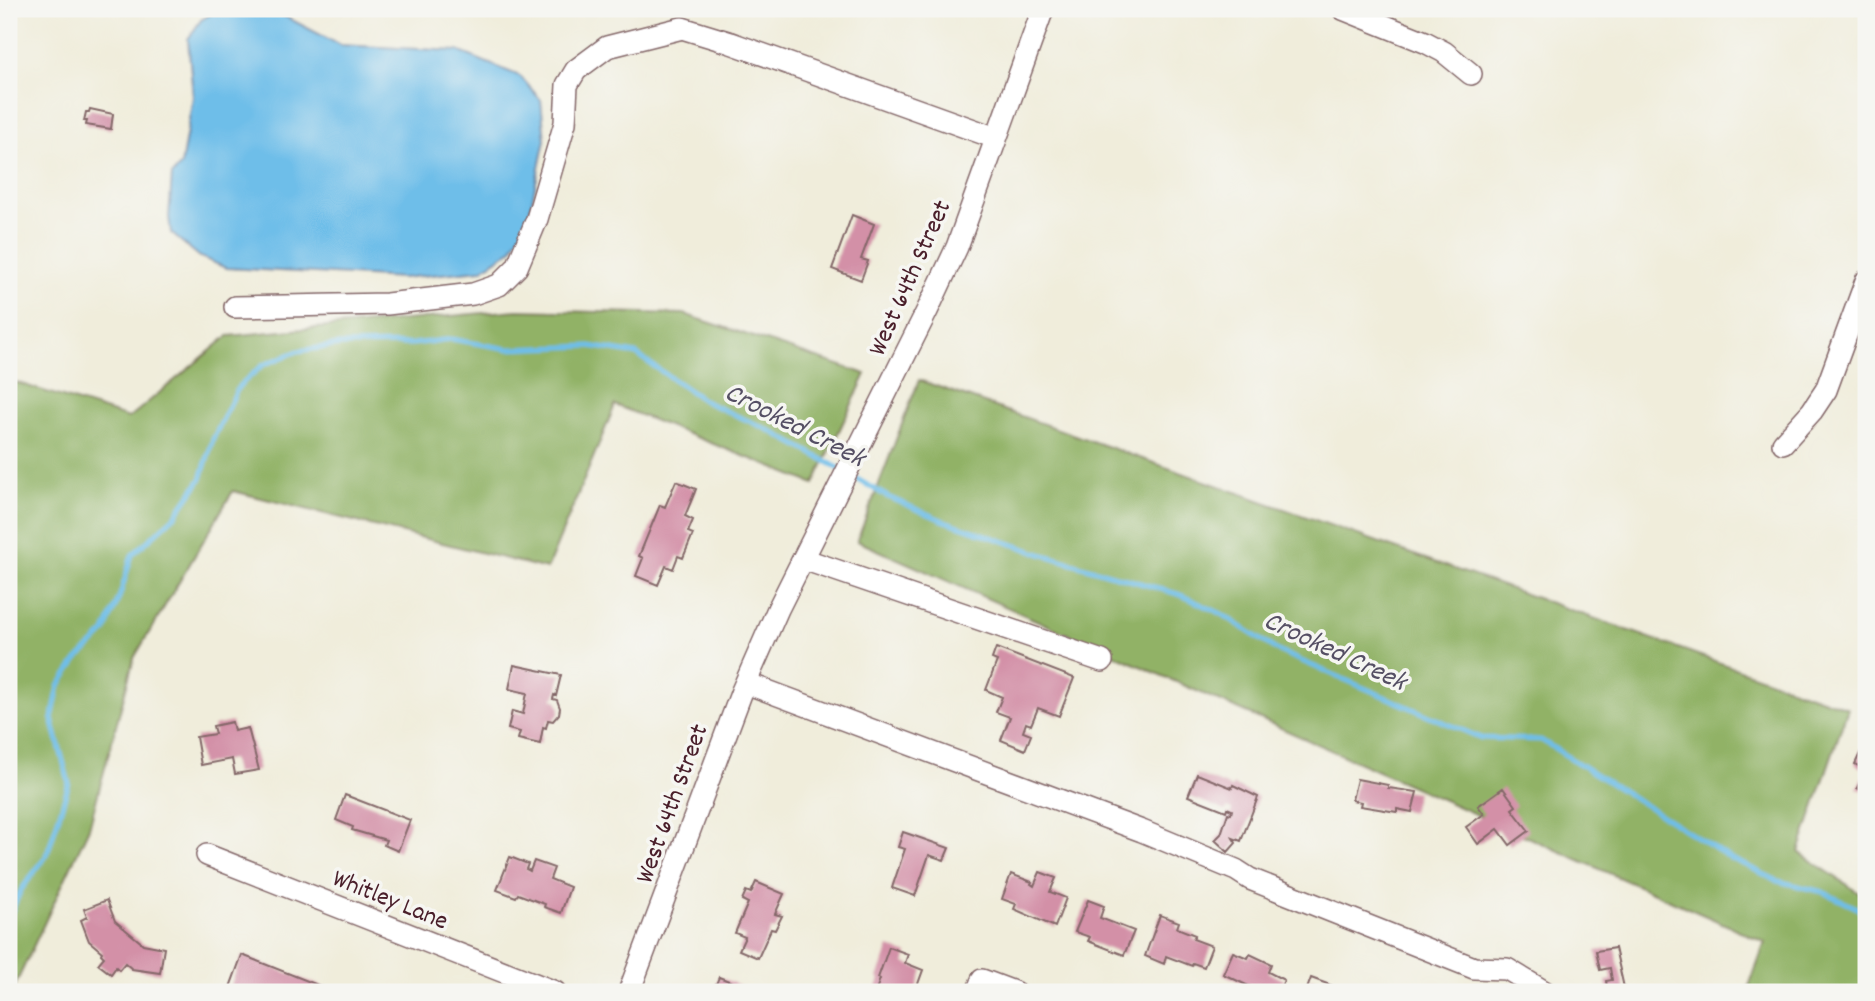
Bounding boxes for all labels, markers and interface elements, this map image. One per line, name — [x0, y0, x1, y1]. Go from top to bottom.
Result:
street label: West 64th Street — [860, 194, 962, 362]
water label: Crooked Creek — [717, 375, 873, 481]
water label: Crooked Creek — [1256, 603, 1414, 705]
street label: West 64th Street — [627, 719, 719, 889]
street label: Whitley Lane — [326, 861, 453, 941]

